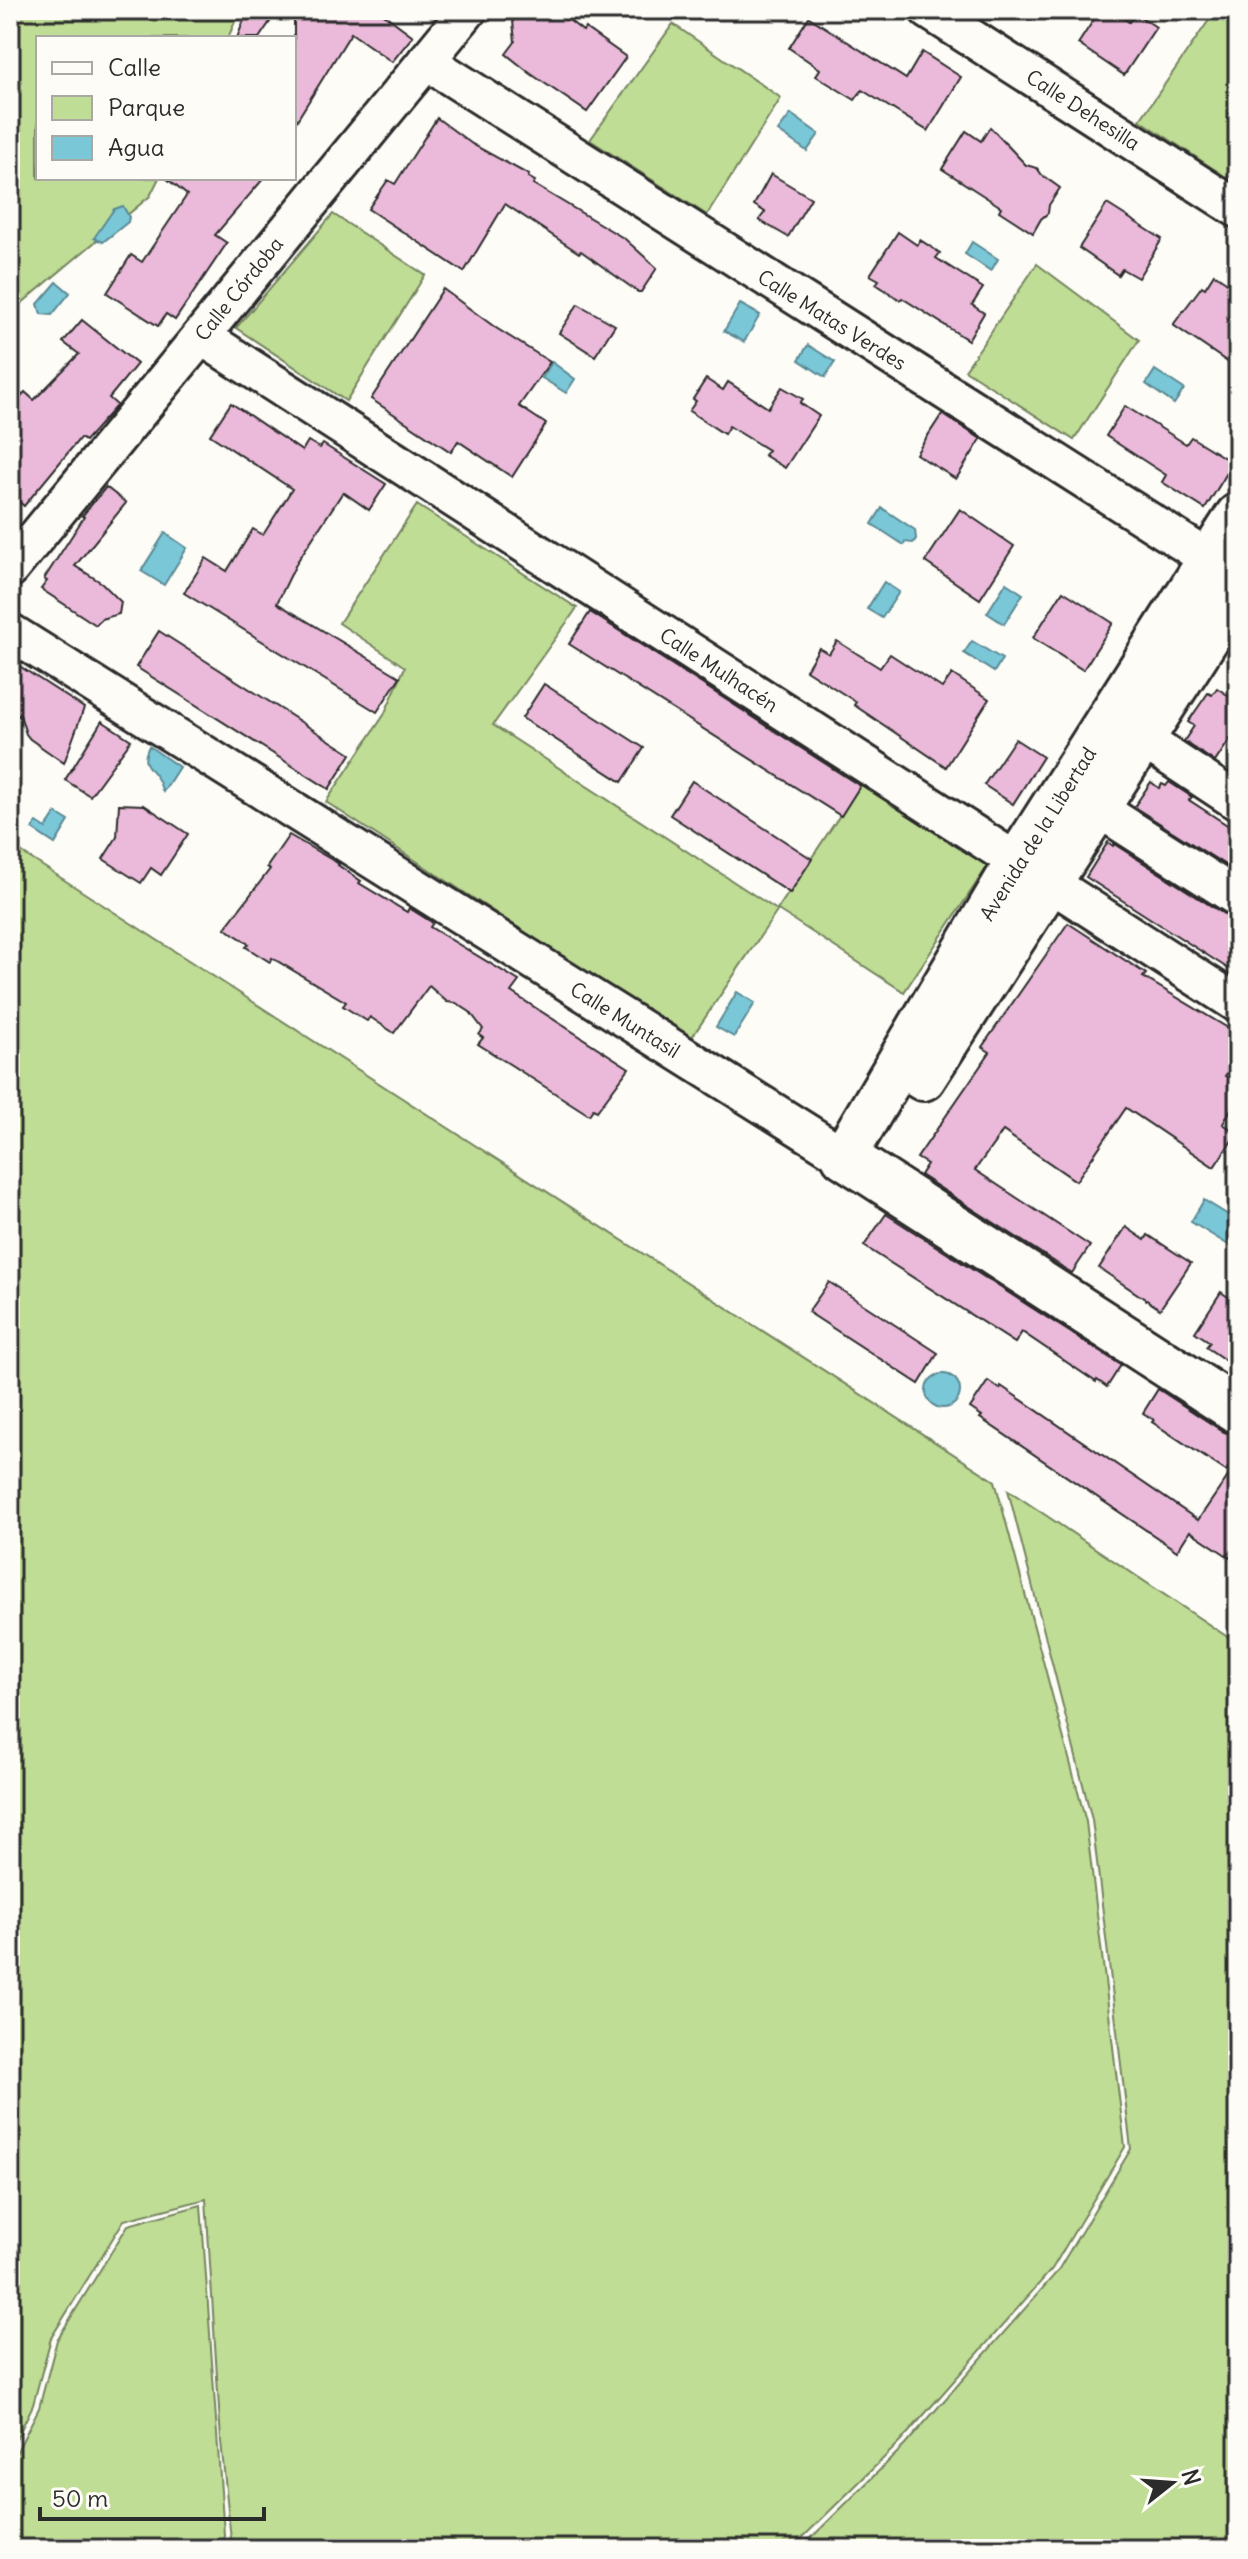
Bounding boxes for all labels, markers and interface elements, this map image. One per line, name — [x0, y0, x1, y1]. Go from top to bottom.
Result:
legend — [36, 36, 296, 180]
text: Calle — [108, 52, 161, 82]
street label: Calle Dehesilla — [1022, 64, 1145, 156]
text: Parque — [108, 92, 185, 122]
text: Agua — [108, 132, 164, 162]
street label: Calle Córdoba — [189, 232, 288, 346]
street label: Calle Matas Verdes — [753, 264, 911, 375]
street label: Calle Mulhacén — [655, 622, 783, 717]
street label: Avenida de la Libertad — [974, 742, 1101, 925]
street label: Calle Muntasil — [566, 976, 685, 1063]
north arrow — [1132, 2443, 1212, 2523]
text: N — [1176, 2466, 1207, 2489]
scale bar — [40, 2471, 264, 2521]
text: 50 m — [52, 2483, 108, 2513]

